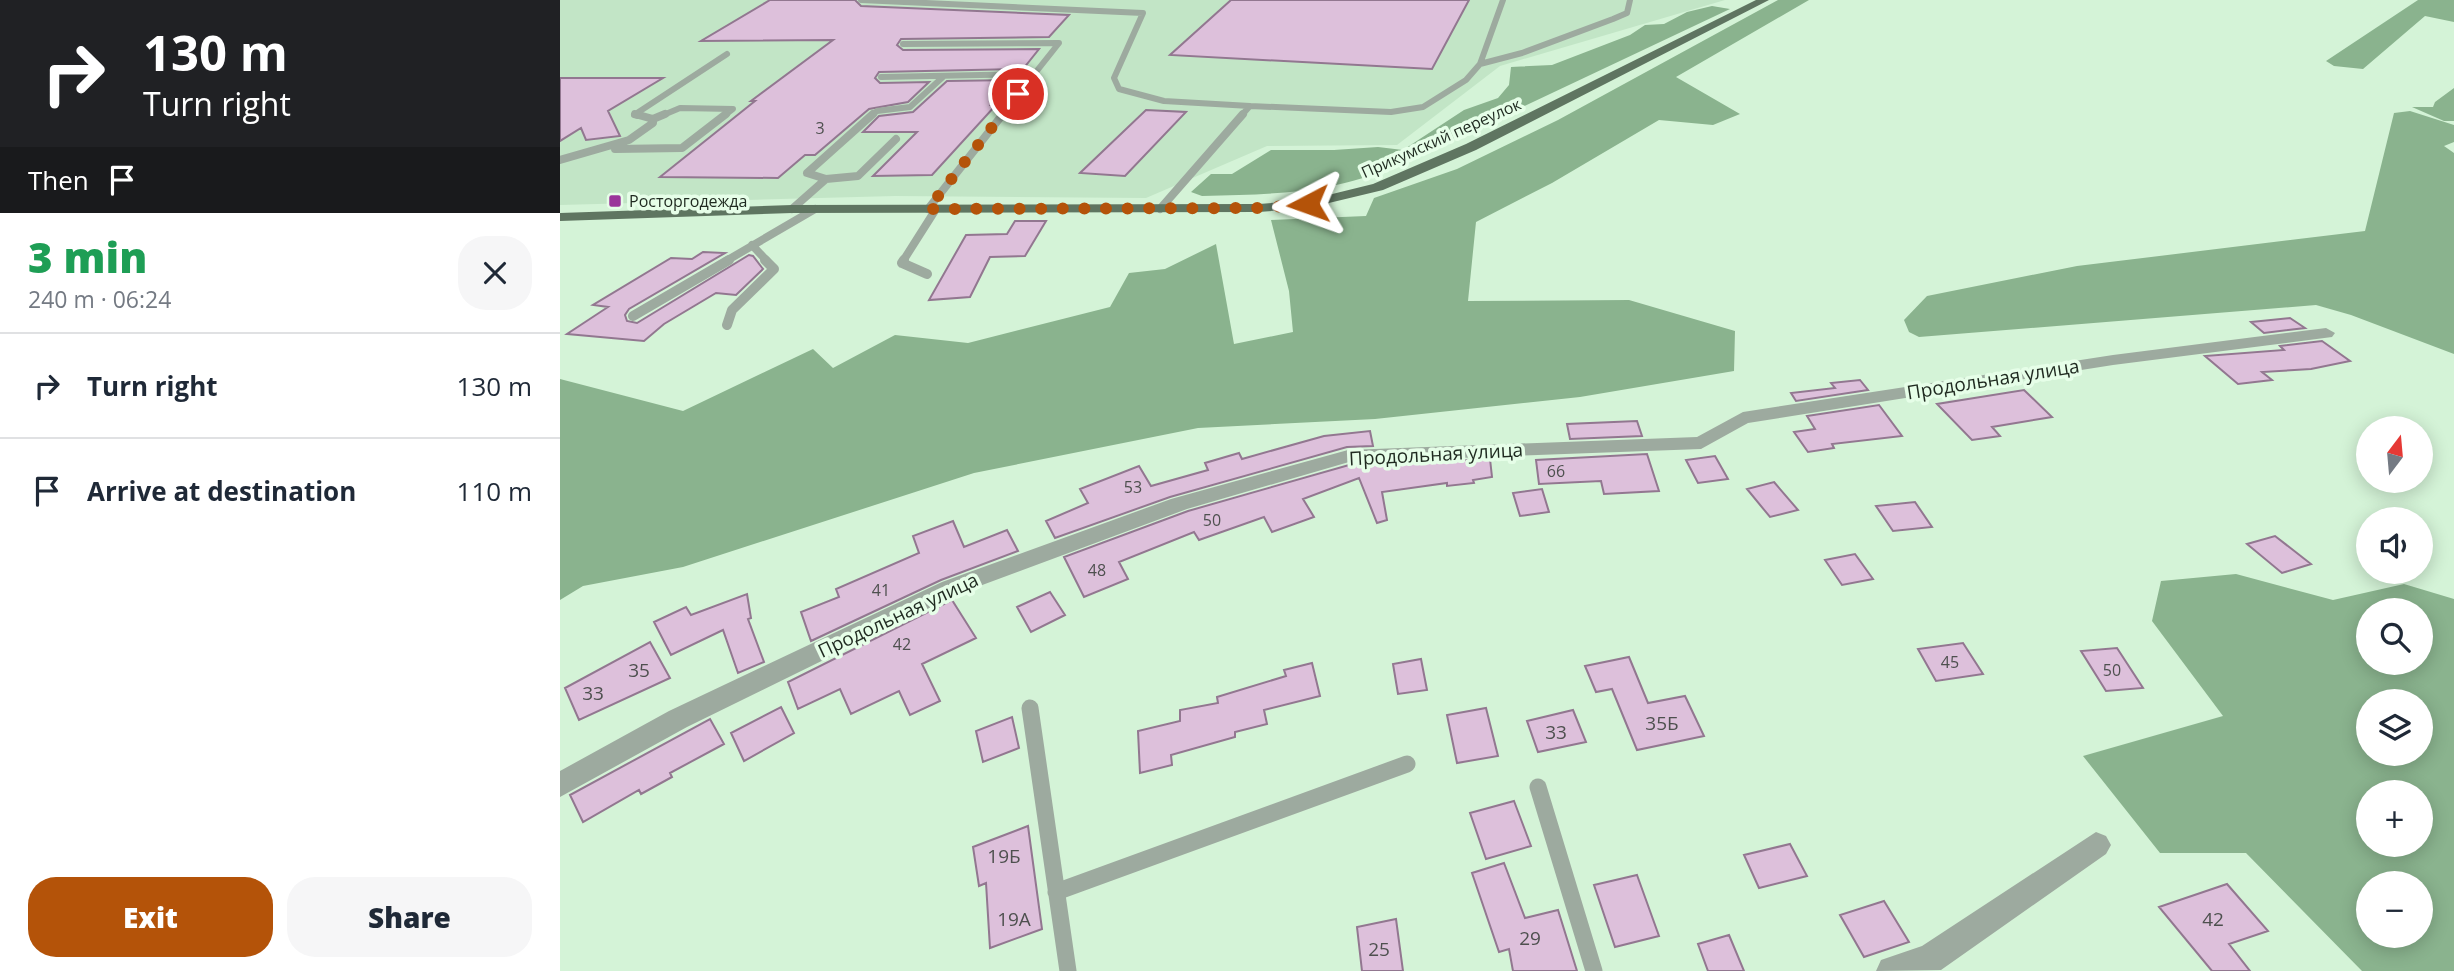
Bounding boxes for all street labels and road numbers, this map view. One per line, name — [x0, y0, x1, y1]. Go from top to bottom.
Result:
street label: Прикумский переулок — [1358, 93, 1525, 183]
street label: Продольная улица — [1905, 353, 2081, 405]
street label: Продольная улица — [1348, 436, 1524, 472]
street label: Продольная улица — [814, 566, 982, 664]

